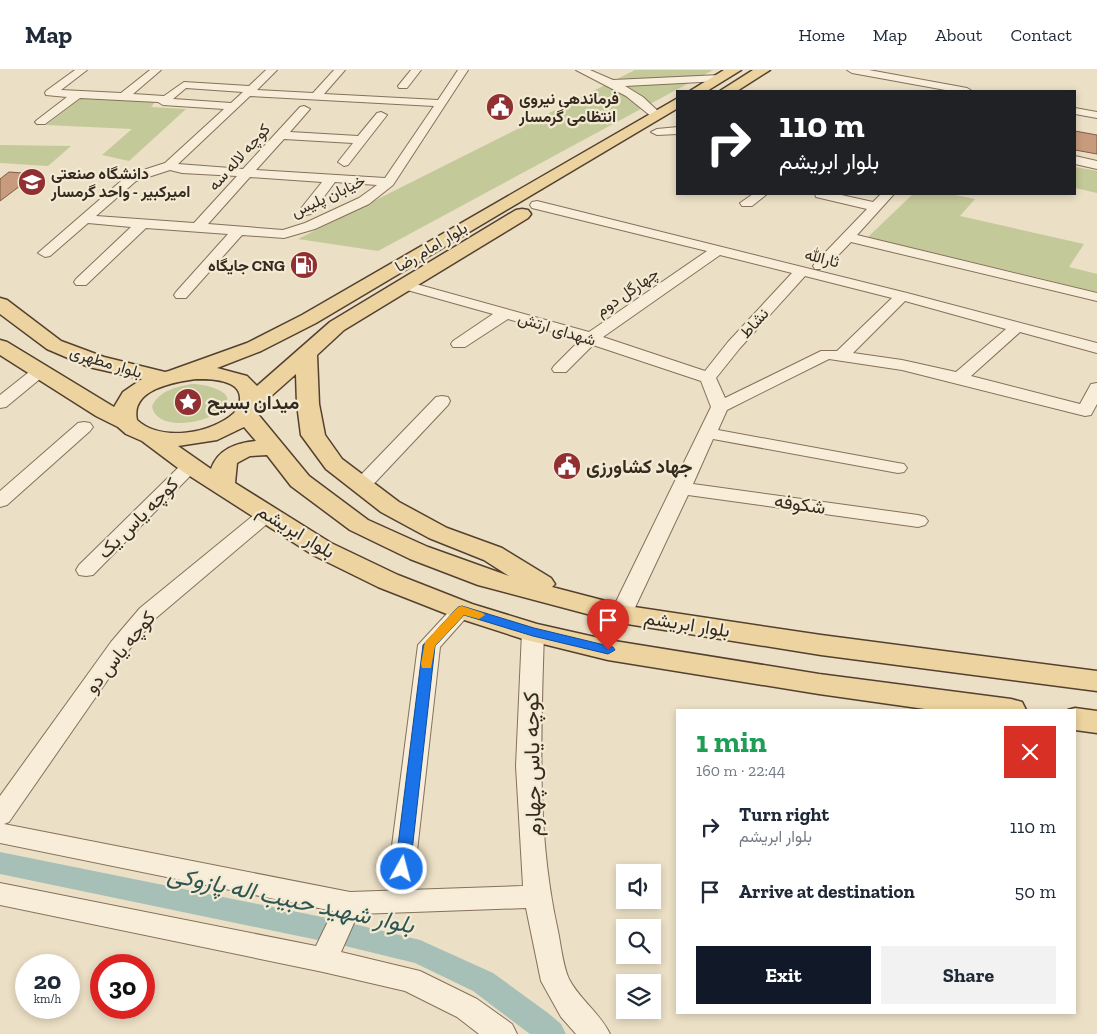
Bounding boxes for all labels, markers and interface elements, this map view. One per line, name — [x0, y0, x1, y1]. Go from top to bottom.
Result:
text: Map — [25, 20, 72, 49]
text: Home — [798, 24, 845, 46]
text: Map — [873, 24, 907, 46]
text: About — [935, 24, 982, 46]
text: Contact — [1010, 24, 1072, 46]
place label: فرماندهی نیروی انتظامی گرمسار — [518, 89, 619, 127]
public building icon: فرماندهی نیروی انتظامی گرمسار — [485, 92, 515, 122]
text: 110 m — [779, 104, 865, 146]
icon: right — [696, 110, 761, 175]
street label: کوچه لاله سه — [204, 120, 275, 196]
text: بلوار ابریشم — [779, 148, 879, 175]
place label: دانشگاه صنعتی امیرکبیر - واحد گرمسار — [50, 164, 191, 202]
school or university icon: دانشگاه صنعتی امیرکبیر - واحد گرمسار — [17, 167, 47, 197]
street label: خیابان پلیس — [288, 170, 369, 223]
street label: بلوار امام رضا — [391, 218, 471, 277]
street label: ثارالله — [802, 245, 841, 272]
fuel station icon: جایگاه CNG — [289, 250, 319, 280]
place label: جایگاه CNG — [208, 256, 285, 275]
street label: چهارگل دوم — [592, 263, 664, 322]
street label: نشاط — [736, 304, 772, 342]
street label: شهدای ارتش — [515, 308, 598, 351]
street label: بلوار مطهری — [67, 342, 144, 383]
place icon: میدان بسیح — [173, 387, 203, 417]
place label: میدان بسیح — [207, 391, 299, 416]
public building icon: جهاد کشاورزی — [552, 451, 582, 481]
place label: جهاد کشاورزی — [586, 455, 693, 479]
street label: کوچه یاس یک — [93, 473, 185, 565]
street label: شکوفه — [773, 489, 827, 519]
street label: بلوار ابریشم — [252, 499, 339, 564]
pin — [587, 599, 629, 650]
street label: کوچه یاس دو — [80, 606, 162, 699]
icon: arrive — [594, 606, 622, 634]
street label: بلوار ابریشم — [642, 606, 732, 643]
street label: کوچه یاس چهارم — [517, 691, 548, 837]
text: 1 min — [696, 724, 767, 760]
button: close — [1004, 726, 1056, 778]
text: 160 m · 22:44 — [696, 761, 785, 780]
text: Turn right — [739, 803, 829, 826]
icon: right — [696, 813, 724, 841]
text: 110 m — [1010, 815, 1056, 838]
text: بلوار ابریشم — [739, 827, 812, 846]
position arrow — [375, 842, 427, 894]
water label: بلوار شهید حبیب اله پازوکی — [165, 859, 418, 941]
map controls — [616, 864, 661, 1019]
button: sound — [616, 864, 661, 909]
icon: arrive — [696, 878, 724, 906]
text: Arrive at destination — [739, 880, 915, 903]
text: 50 m — [1015, 880, 1056, 903]
button: search — [616, 919, 661, 964]
button: Exit — [696, 946, 871, 1004]
button: Share — [881, 946, 1056, 1004]
speed limit sign: 30 — [90, 954, 155, 1019]
text: 20 — [34, 965, 61, 995]
button: layers — [616, 974, 661, 1019]
text: km/h — [34, 992, 61, 1006]

